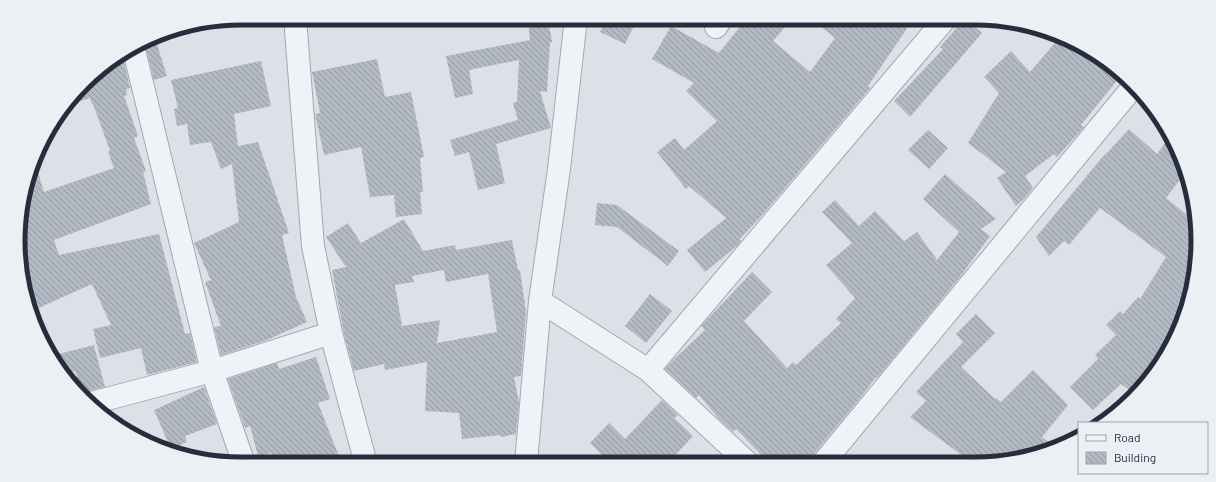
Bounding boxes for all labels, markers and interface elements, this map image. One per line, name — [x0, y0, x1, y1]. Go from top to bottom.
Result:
legend — [1078, 422, 1208, 474]
text: Road — [1114, 430, 1141, 444]
text: Building — [1114, 450, 1156, 464]

